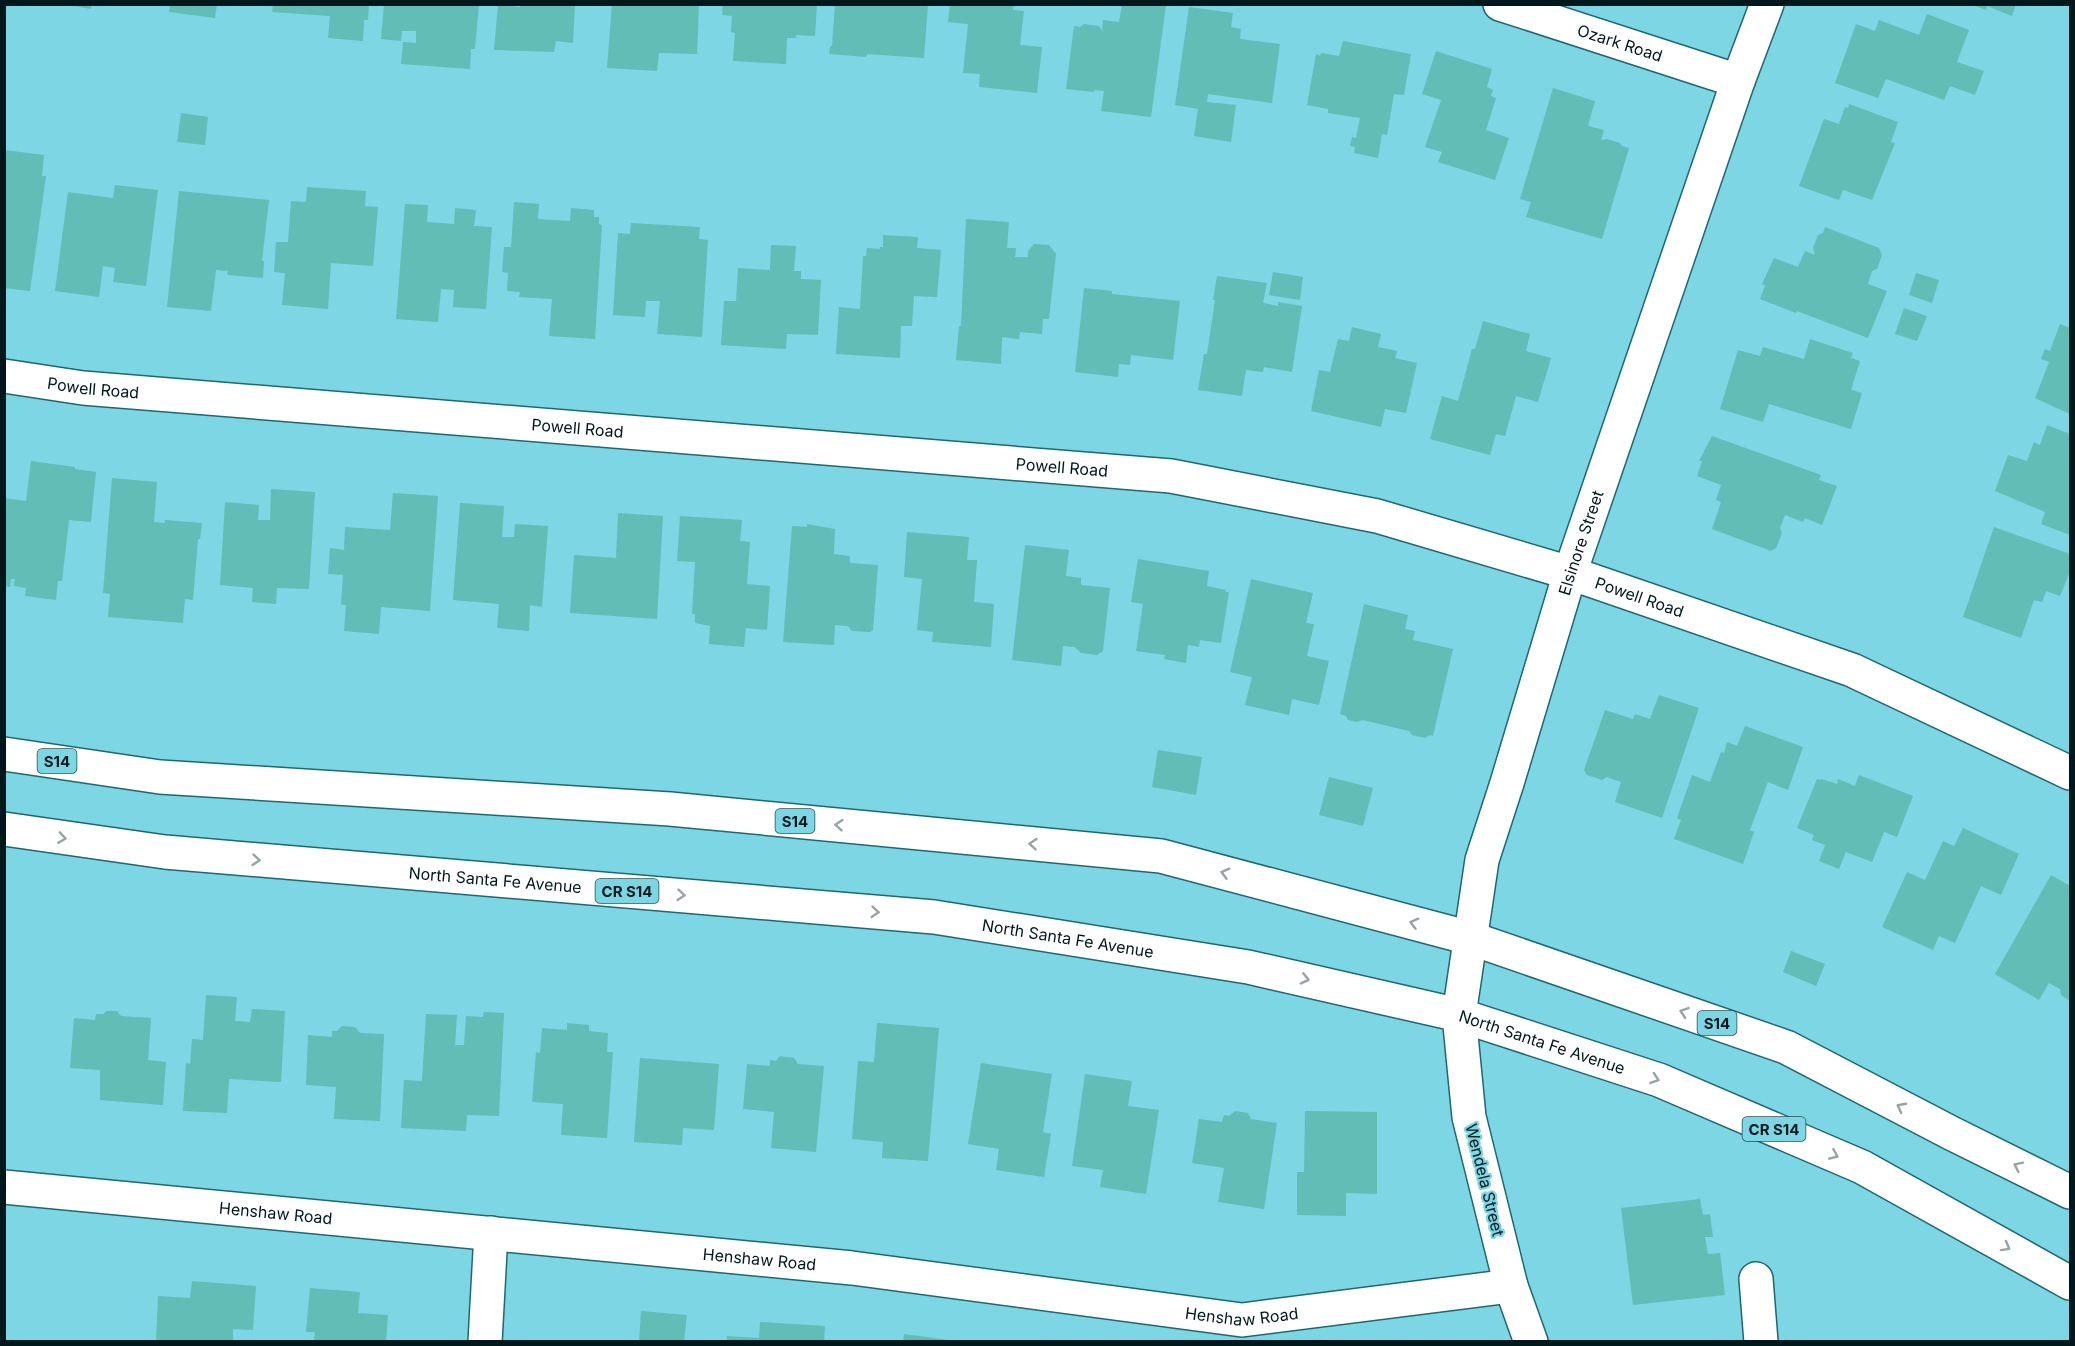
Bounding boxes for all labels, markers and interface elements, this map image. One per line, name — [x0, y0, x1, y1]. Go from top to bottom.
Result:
street label: Ozark Road — [1575, 20, 1665, 66]
street label: Powell Road — [46, 373, 140, 403]
street label: Powell Road — [531, 414, 624, 442]
street label: Powell Road — [1015, 453, 1109, 481]
street label: Elsinore Street — [1554, 488, 1608, 598]
street label: Powell Road — [1592, 572, 1686, 621]
road number: S14 — [38, 749, 76, 773]
road number: S14 — [776, 809, 814, 833]
one-way arrow — [835, 819, 844, 832]
one-way arrow — [58, 831, 67, 843]
one-way arrow — [1029, 838, 1038, 851]
one-way arrow — [252, 853, 261, 866]
street label: North Santa Fe Avenue — [408, 863, 582, 897]
one-way arrow — [1221, 868, 1231, 880]
road number: CR S14 — [596, 879, 658, 903]
one-way arrow — [676, 889, 685, 902]
one-way arrow — [870, 905, 879, 918]
street label: North Santa Fe Avenue — [981, 915, 1155, 962]
one-way arrow — [1409, 918, 1419, 931]
one-way arrow — [1300, 972, 1310, 985]
street label: North Santa Fe Avenue — [1456, 1006, 1628, 1078]
one-way arrow — [1679, 1006, 1690, 1019]
road number: S14 — [1698, 1011, 1736, 1035]
one-way arrow — [1649, 1071, 1660, 1084]
one-way arrow — [1896, 1102, 1907, 1114]
road number: CR S14 — [1742, 1117, 1806, 1141]
street label: Wendela Street — [1461, 1122, 1509, 1238]
one-way arrow — [1828, 1148, 1839, 1160]
one-way arrow — [2014, 1162, 2024, 1173]
street label: Henshaw Road — [218, 1198, 333, 1228]
one-way arrow — [2000, 1240, 2010, 1251]
street label: Henshaw Road — [702, 1244, 817, 1275]
street label: Henshaw Road — [1184, 1303, 1299, 1330]

